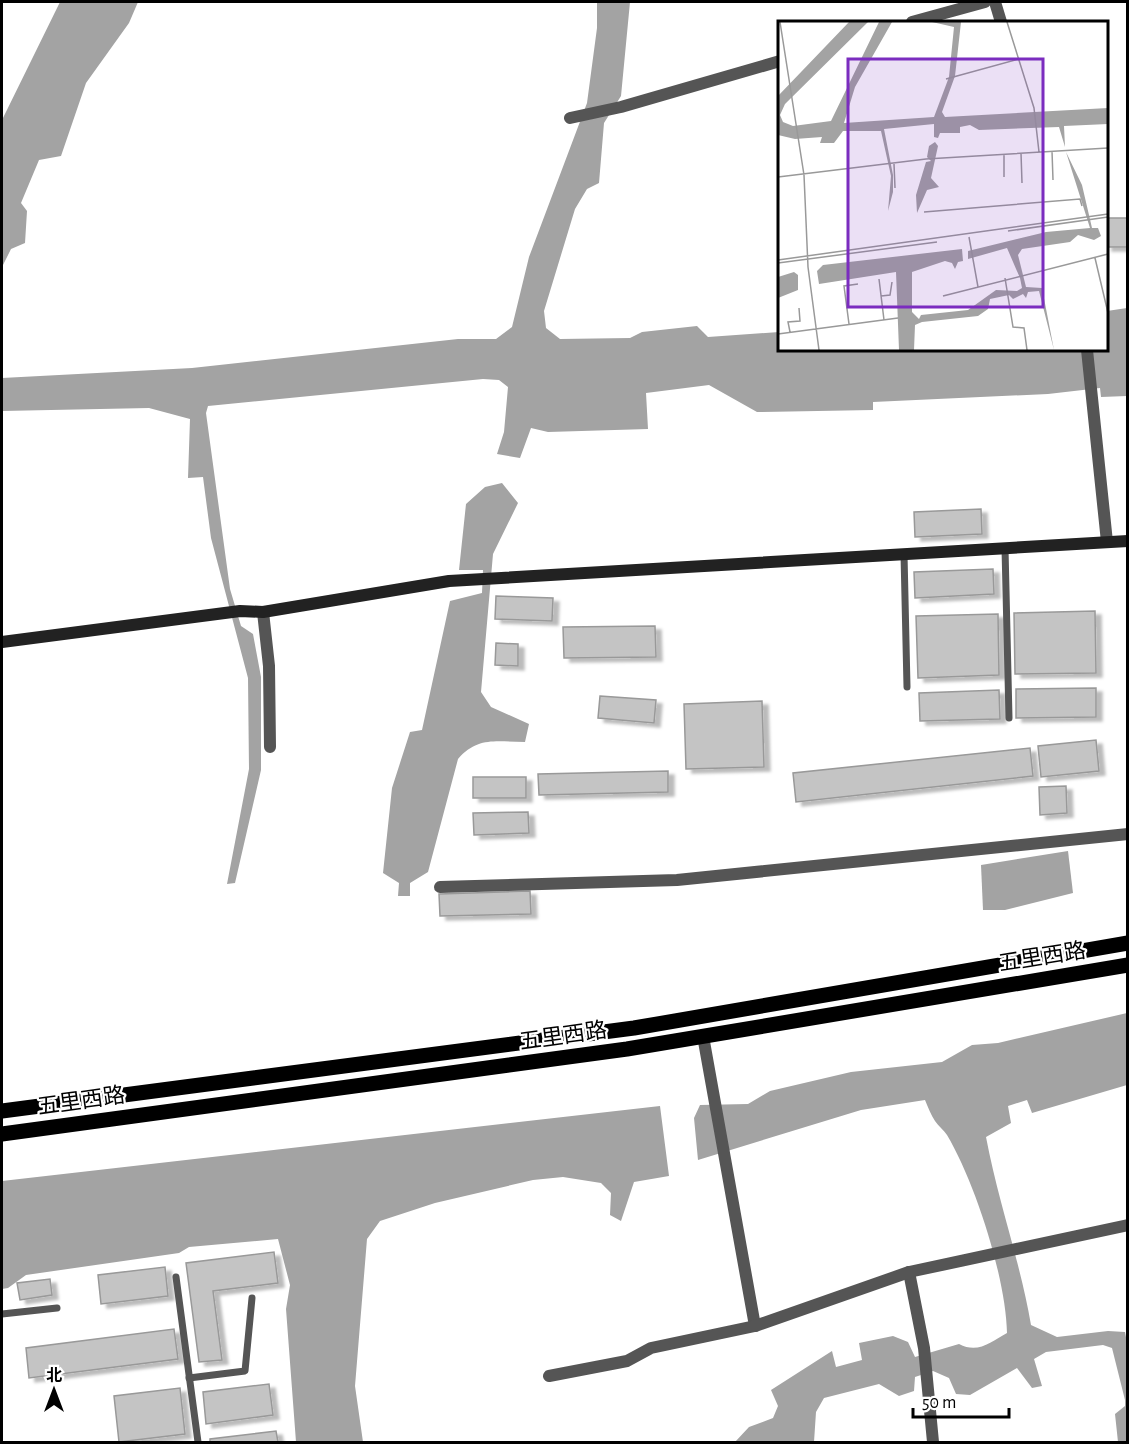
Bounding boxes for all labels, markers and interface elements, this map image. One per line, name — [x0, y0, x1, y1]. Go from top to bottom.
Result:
inset map — [778, 21, 1108, 351]
street label: 五里西路 — [997, 938, 1087, 975]
street label: 五里西路 — [518, 1018, 608, 1053]
street label: 五里西路 — [36, 1083, 126, 1118]
north arrow — [24, 1360, 84, 1420]
text: 北 — [46, 1367, 62, 1384]
scale bar — [913, 1381, 1009, 1419]
text: 50 m — [922, 1394, 956, 1412]

